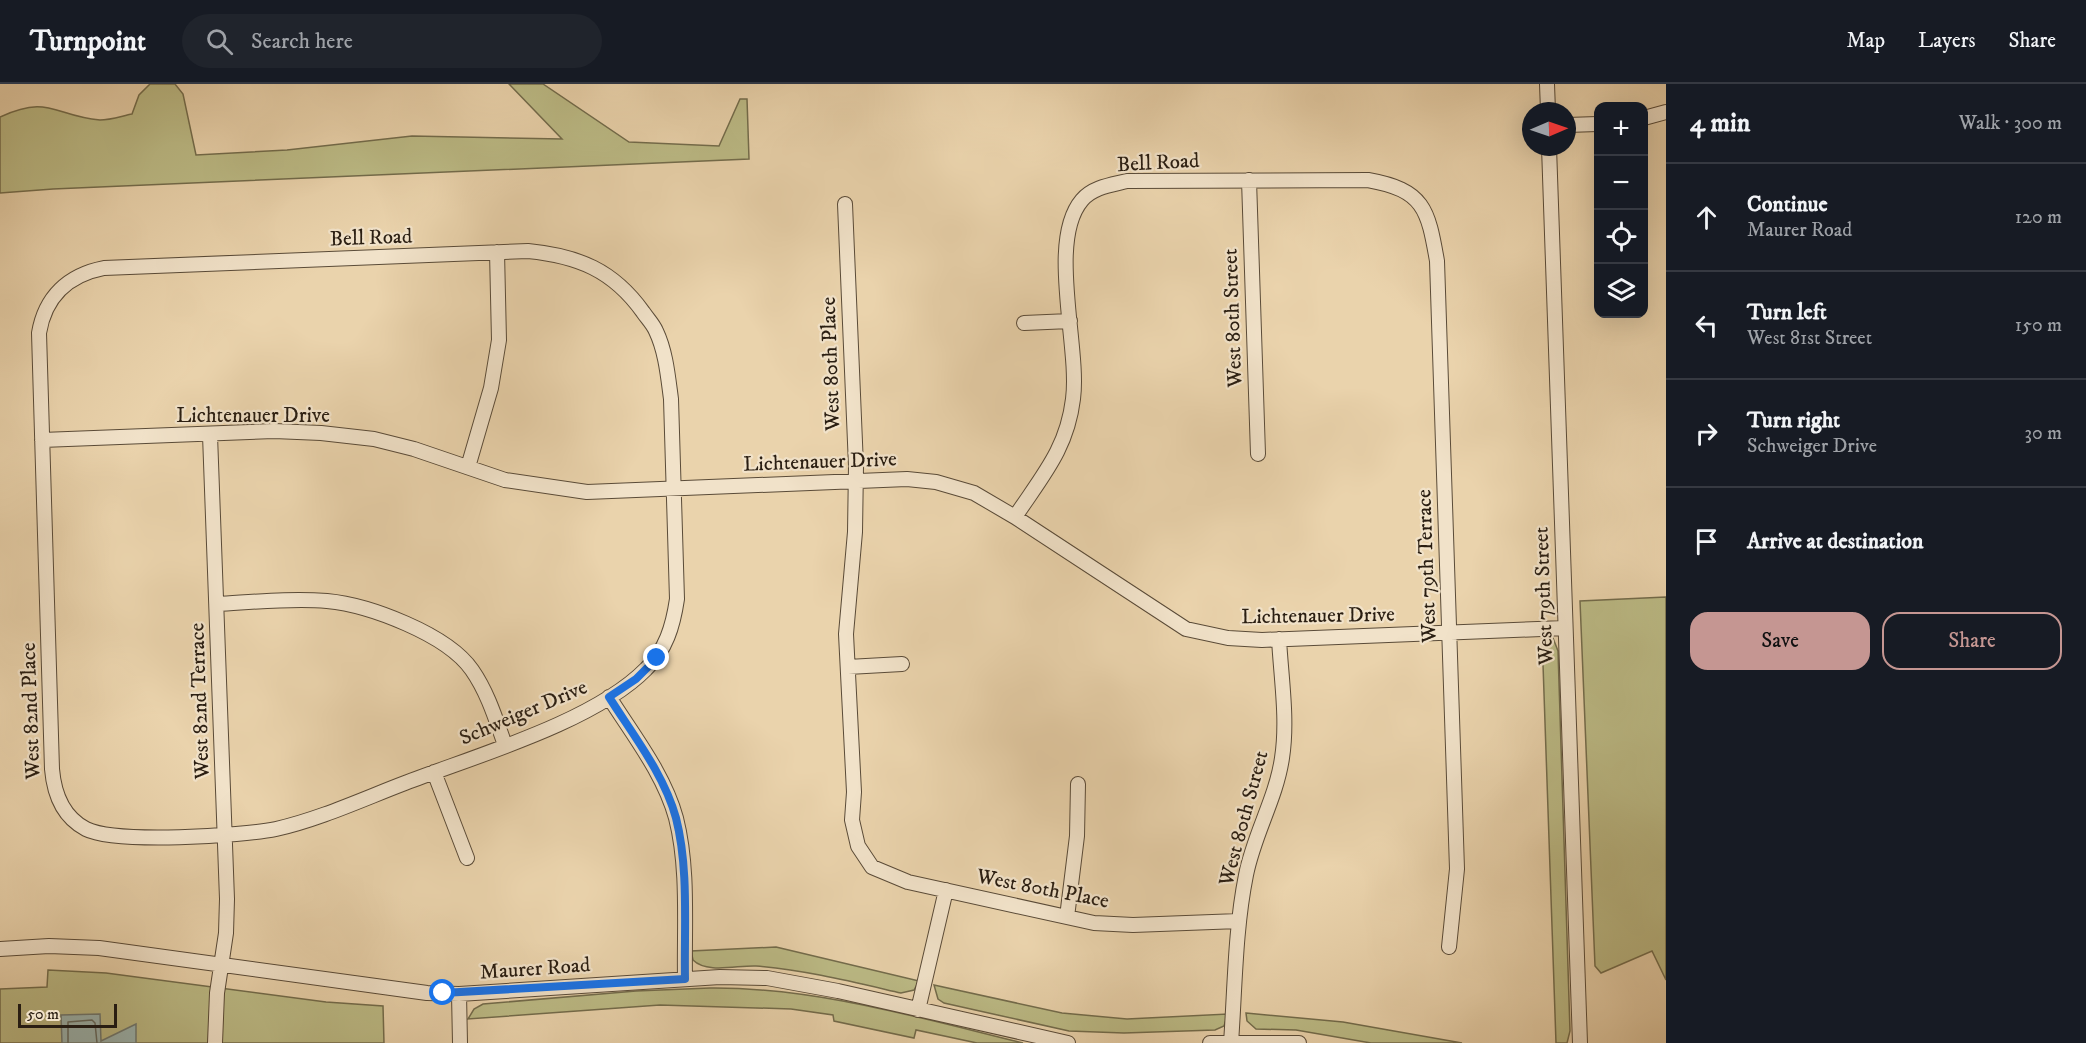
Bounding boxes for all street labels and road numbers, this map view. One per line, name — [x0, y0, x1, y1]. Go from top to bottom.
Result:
street label: Bell Road — [1116, 148, 1200, 178]
street label: Bell Road — [329, 224, 413, 252]
street label: West 80th Street — [1218, 248, 1248, 389]
street label: West 80th Place — [816, 296, 846, 433]
street label: Lichtenauer Drive — [176, 403, 330, 429]
street label: Lichtenauer Drive — [743, 446, 898, 478]
street label: West 79th Terrace — [1411, 488, 1443, 644]
street label: West 79th Street — [1529, 526, 1559, 667]
street label: Lichtenauer Drive — [1241, 602, 1395, 630]
street label: West 82nd Terrace — [184, 622, 216, 781]
street label: West 82nd Place — [16, 642, 46, 781]
street label: Schweiger Drive — [456, 674, 592, 752]
street label: West 80th Street — [1213, 748, 1275, 890]
street label: West 80th Place — [973, 863, 1111, 915]
street label: Maurer Road — [479, 952, 592, 986]

